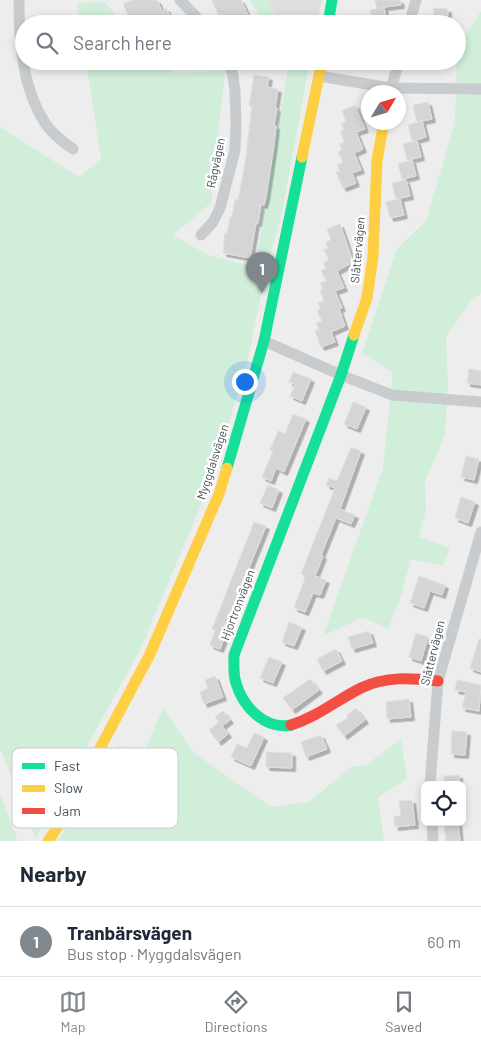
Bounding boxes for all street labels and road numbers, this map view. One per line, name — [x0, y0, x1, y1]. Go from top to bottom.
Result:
street label: Rågvägen — [203, 136, 227, 189]
street label: Slåttervägen — [347, 216, 367, 284]
street label: Myggdalsvägen — [193, 422, 231, 501]
street label: Hjortronvägen — [217, 567, 257, 642]
street label: Slåttervägen — [417, 619, 447, 687]

